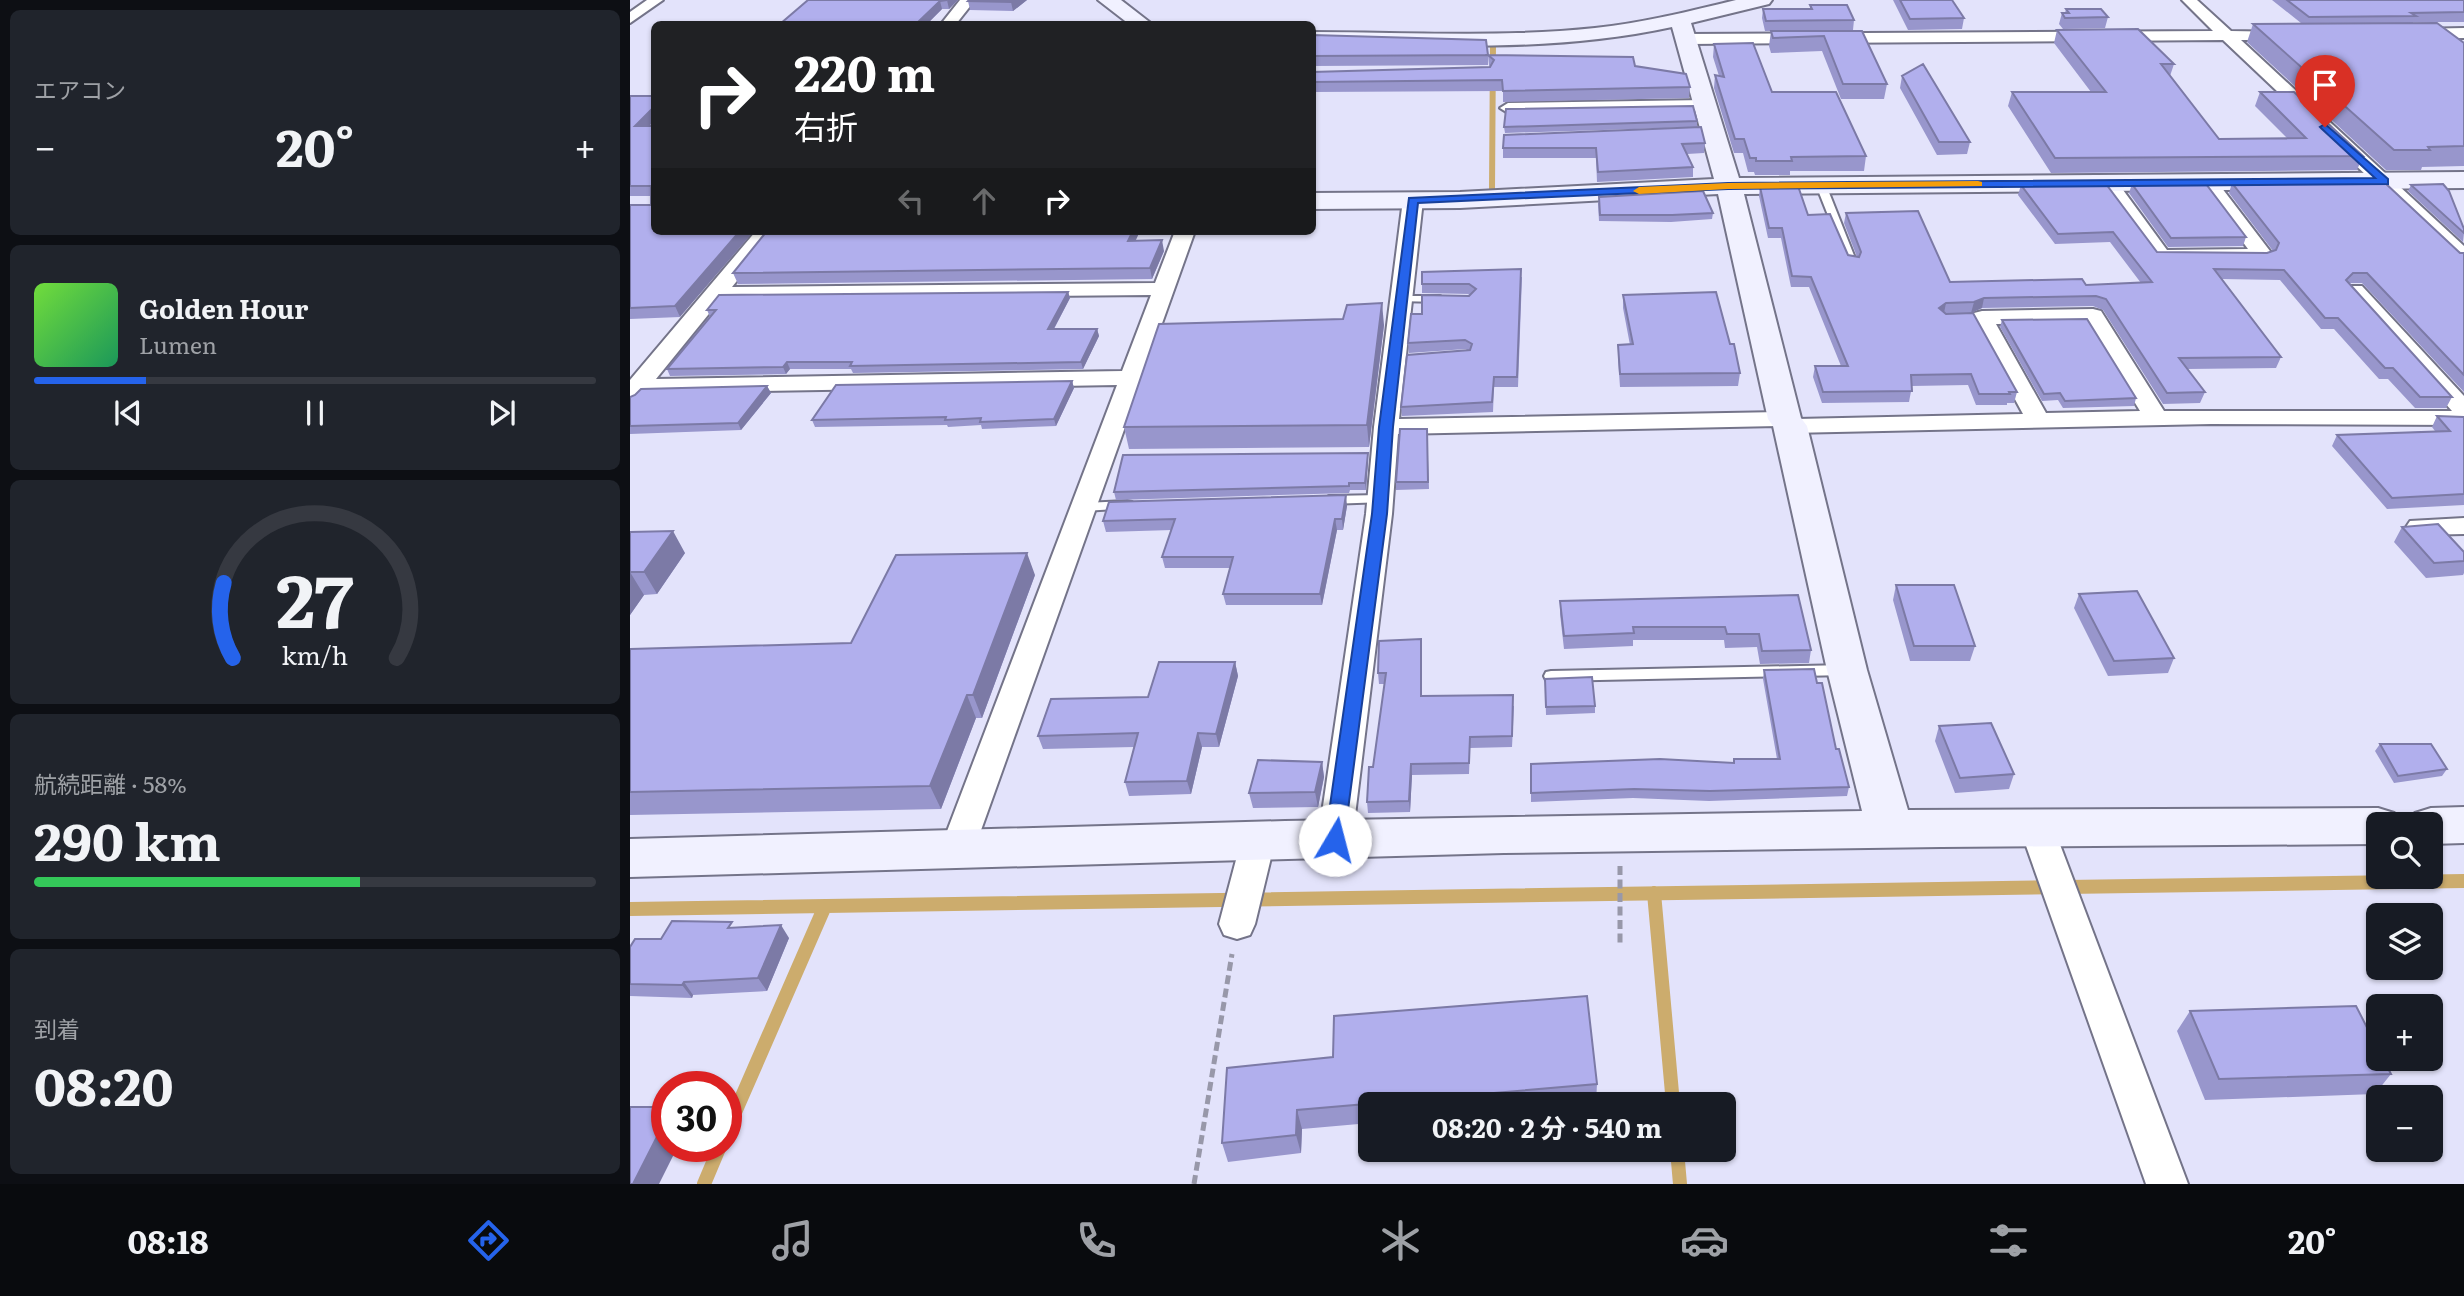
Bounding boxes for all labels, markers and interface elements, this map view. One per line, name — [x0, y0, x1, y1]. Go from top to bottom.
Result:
text: 220 m — [794, 34, 935, 107]
icon: right — [679, 49, 770, 140]
pin — [2295, 55, 2355, 127]
icon: arrive — [2306, 66, 2344, 104]
text: エアコン — [34, 72, 126, 106]
text: 右折 — [794, 101, 858, 149]
text: 20° — [276, 106, 354, 183]
text: − — [34, 116, 56, 173]
text: + — [574, 116, 596, 173]
icon: left — [892, 182, 930, 220]
icon: ahead — [965, 182, 1003, 220]
icon: right — [1038, 182, 1076, 220]
text: Golden Hour — [139, 288, 308, 327]
text: Lumen — [139, 327, 217, 361]
icon: previous — [109, 394, 147, 432]
icon: pause — [296, 394, 334, 432]
icon: next — [483, 394, 521, 432]
text: 27 — [276, 542, 354, 650]
text: km/h — [282, 636, 348, 673]
text: 航続距離 · 58% — [34, 766, 187, 800]
text: 290 km — [34, 800, 221, 877]
position arrow — [1298, 803, 1372, 877]
map controls — [2366, 812, 2443, 1162]
button: search — [2366, 812, 2443, 889]
button: layers — [2366, 903, 2443, 980]
button: + — [2366, 994, 2443, 1071]
text: 到着 — [34, 1011, 80, 1045]
text: 08:20 — [34, 1045, 173, 1122]
speed limit sign: 30 — [651, 1071, 742, 1162]
button: − — [2366, 1085, 2443, 1162]
text: 08:20 · 2 分 · 540 m — [1432, 1107, 1662, 1146]
text: 08:18 — [128, 1216, 209, 1264]
icon: directions — [464, 1216, 513, 1265]
icon: music — [768, 1216, 817, 1265]
icon: phone — [1072, 1216, 1121, 1265]
icon: climate — [1376, 1216, 1425, 1265]
icon: car — [1680, 1216, 1729, 1265]
icon: filters — [1984, 1216, 2033, 1265]
text: 20° — [2288, 1216, 2336, 1264]

